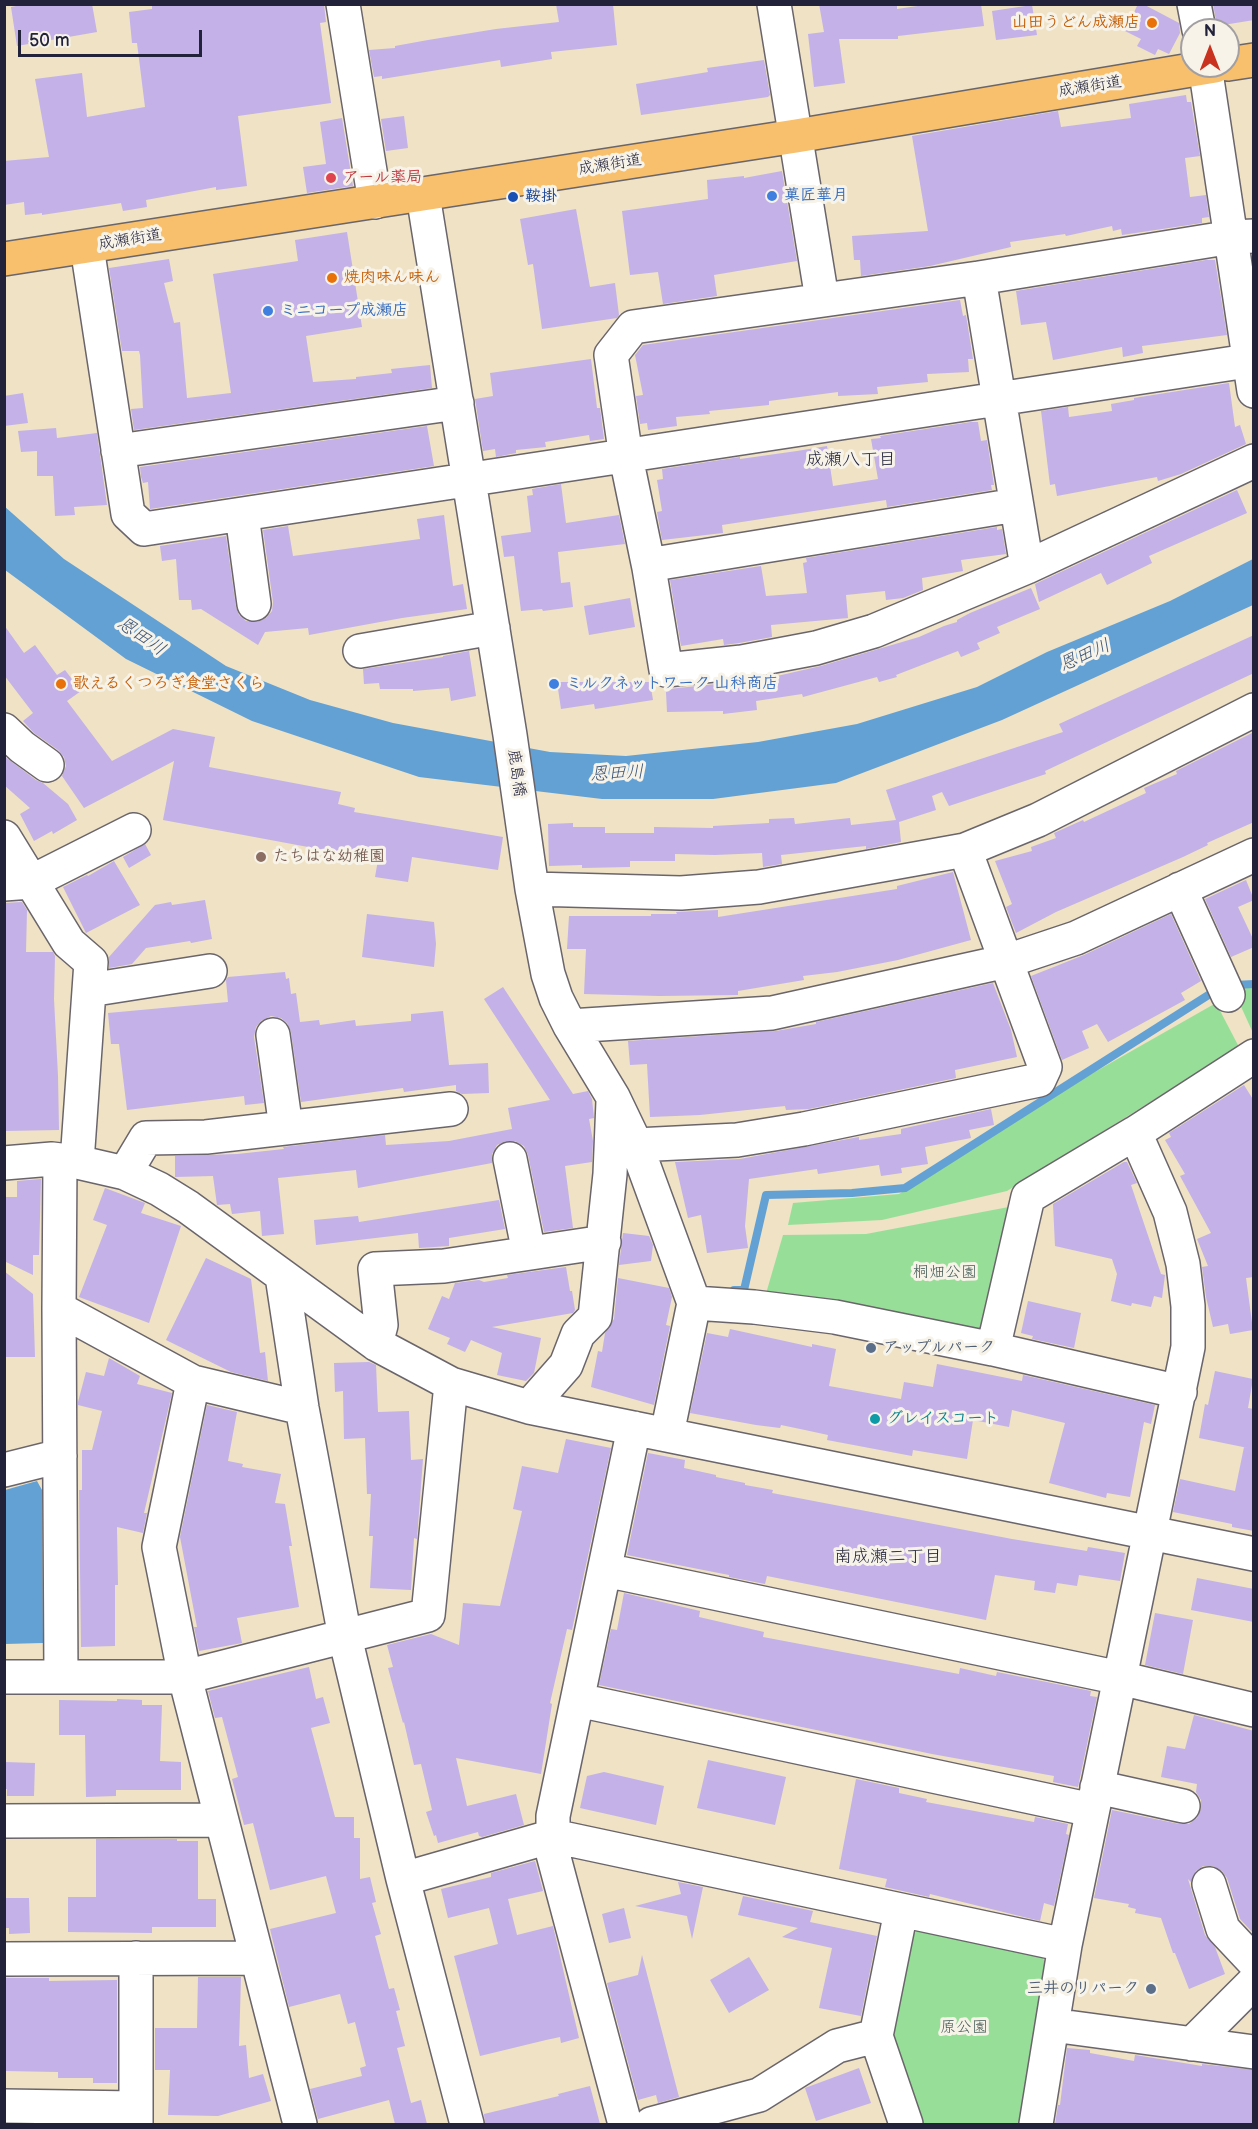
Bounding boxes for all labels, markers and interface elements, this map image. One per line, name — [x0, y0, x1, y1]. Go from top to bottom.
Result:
place label: 山田うどん成瀬店 — [1012, 13, 1140, 33]
marker: 山田うどん成瀬店 — [1145, 16, 1159, 30]
scale bar — [21, 18, 206, 56]
north arrow — [1180, 18, 1240, 78]
text: N — [1204, 22, 1216, 41]
text: 50 m — [29, 30, 70, 51]
street label: 成瀬街道 — [1057, 73, 1123, 101]
street label: 成瀬街道 — [577, 151, 643, 179]
place label: アール薬局 — [343, 168, 422, 188]
marker: アール薬局 — [324, 171, 338, 185]
place label: 菓匠華月 — [784, 186, 848, 206]
place label: 鞍掛 — [525, 187, 557, 207]
marker: 菓匠華月 — [765, 189, 779, 203]
marker: 鞍掛 — [506, 190, 520, 204]
street label: 成瀬街道 — [97, 226, 163, 254]
place label: 焼肉味ん味ん — [344, 268, 440, 288]
marker: 焼肉味ん味ん — [325, 271, 339, 285]
place label: ミニコープ成瀬店 — [280, 301, 408, 321]
marker: ミニコープ成瀬店 — [261, 304, 275, 318]
district label: 成瀬八丁目 — [806, 449, 896, 471]
water label: 恩田川 — [113, 613, 169, 661]
water label: 恩田川 — [1056, 635, 1114, 677]
place label: 歌えるくつろぎ食堂さくら — [73, 674, 265, 694]
place label: ミルクネットワーク 山科商店 — [566, 674, 778, 694]
marker: 歌えるくつろぎ食堂さくら — [54, 677, 68, 691]
marker: ミルクネットワーク 山科商店 — [547, 677, 561, 691]
street label: 鹿島橋 — [503, 748, 529, 798]
water label: 恩田川 — [589, 762, 645, 786]
place label: たちはな幼稚園 — [273, 847, 385, 867]
marker: たちはな幼稚園 — [254, 850, 268, 864]
park label: 桐畑公園 — [913, 1263, 977, 1283]
place label: アップルパーク — [883, 1338, 995, 1358]
marker: アップルパーク — [864, 1341, 878, 1355]
place label: グレイスコート — [887, 1409, 999, 1429]
marker: グレイスコート — [868, 1412, 882, 1426]
district label: 南成瀬二丁目 — [834, 1546, 942, 1568]
place label: 三井のリパーク — [1027, 1979, 1139, 1999]
marker: 三井のリパーク — [1144, 1982, 1158, 1996]
park label: 原公園 — [940, 2018, 988, 2038]

